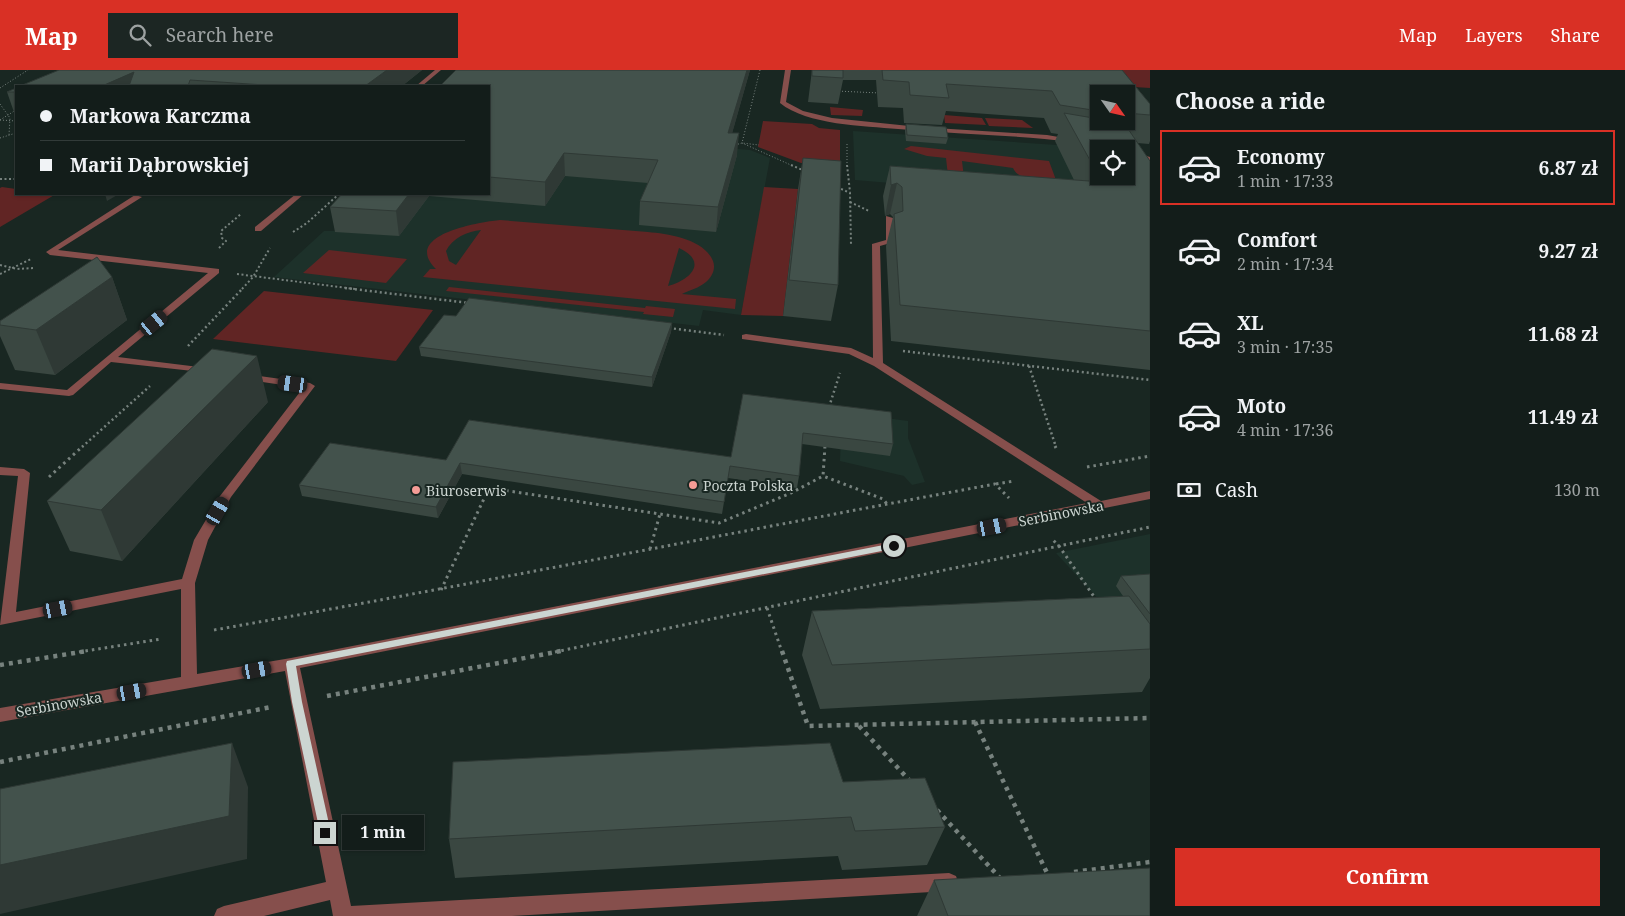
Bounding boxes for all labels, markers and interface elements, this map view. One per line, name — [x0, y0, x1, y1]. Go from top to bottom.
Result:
search box — [108, 13, 458, 58]
text: Map — [25, 19, 78, 52]
icon: search — [126, 21, 154, 49]
text: Search here — [166, 22, 274, 48]
text: Map — [1399, 23, 1437, 47]
text: Layers — [1465, 23, 1523, 47]
text: Share — [1551, 23, 1600, 47]
north arrow — [1090, 85, 1135, 130]
map controls — [1090, 85, 1135, 185]
text: Choose a ride — [1175, 85, 1325, 115]
text: Markowa Karczma — [70, 103, 251, 129]
button: locate — [1090, 140, 1135, 185]
text: Economy — [1237, 144, 1325, 170]
icon: car — [1177, 145, 1222, 190]
text: Marii Dąbrowskiej — [70, 152, 249, 178]
text: 6.87 zł — [1539, 155, 1598, 181]
text: 1 min · 17:33 — [1237, 170, 1333, 192]
text: Comfort — [1237, 227, 1317, 253]
icon: car — [1177, 228, 1222, 273]
text: 9.27 zł — [1539, 238, 1598, 264]
text: 2 min · 17:34 — [1237, 253, 1333, 275]
car — [137, 308, 170, 338]
text: XL — [1237, 310, 1263, 336]
icon: car — [1177, 311, 1222, 356]
text: 11.68 zł — [1528, 321, 1598, 347]
text: 3 min · 17:35 — [1237, 336, 1333, 358]
car — [277, 374, 308, 394]
text: Moto — [1237, 393, 1286, 419]
icon: car — [1177, 394, 1222, 439]
text: 11.49 zł — [1528, 404, 1598, 430]
text: 4 min · 17:36 — [1237, 419, 1333, 441]
place label: Poczta Polska — [703, 476, 793, 495]
icon: cash — [1175, 476, 1203, 504]
text: Cash — [1215, 477, 1258, 503]
marker: Poczta Polska — [687, 479, 699, 491]
text: 130 m — [1554, 479, 1600, 501]
place label: Biuroserwis — [426, 481, 506, 500]
marker: Biuroserwis — [410, 484, 422, 496]
car — [204, 494, 231, 528]
street label: Serbinowska — [1017, 495, 1105, 531]
car — [975, 517, 1008, 537]
route start — [883, 535, 905, 557]
car — [41, 599, 74, 619]
car — [240, 660, 273, 680]
car — [115, 682, 148, 702]
street label: Serbinowska — [15, 687, 103, 721]
callout: 1 min — [342, 816, 425, 850]
text: 1 min — [360, 821, 406, 843]
route end — [314, 822, 336, 844]
button: Confirm — [1175, 848, 1600, 906]

